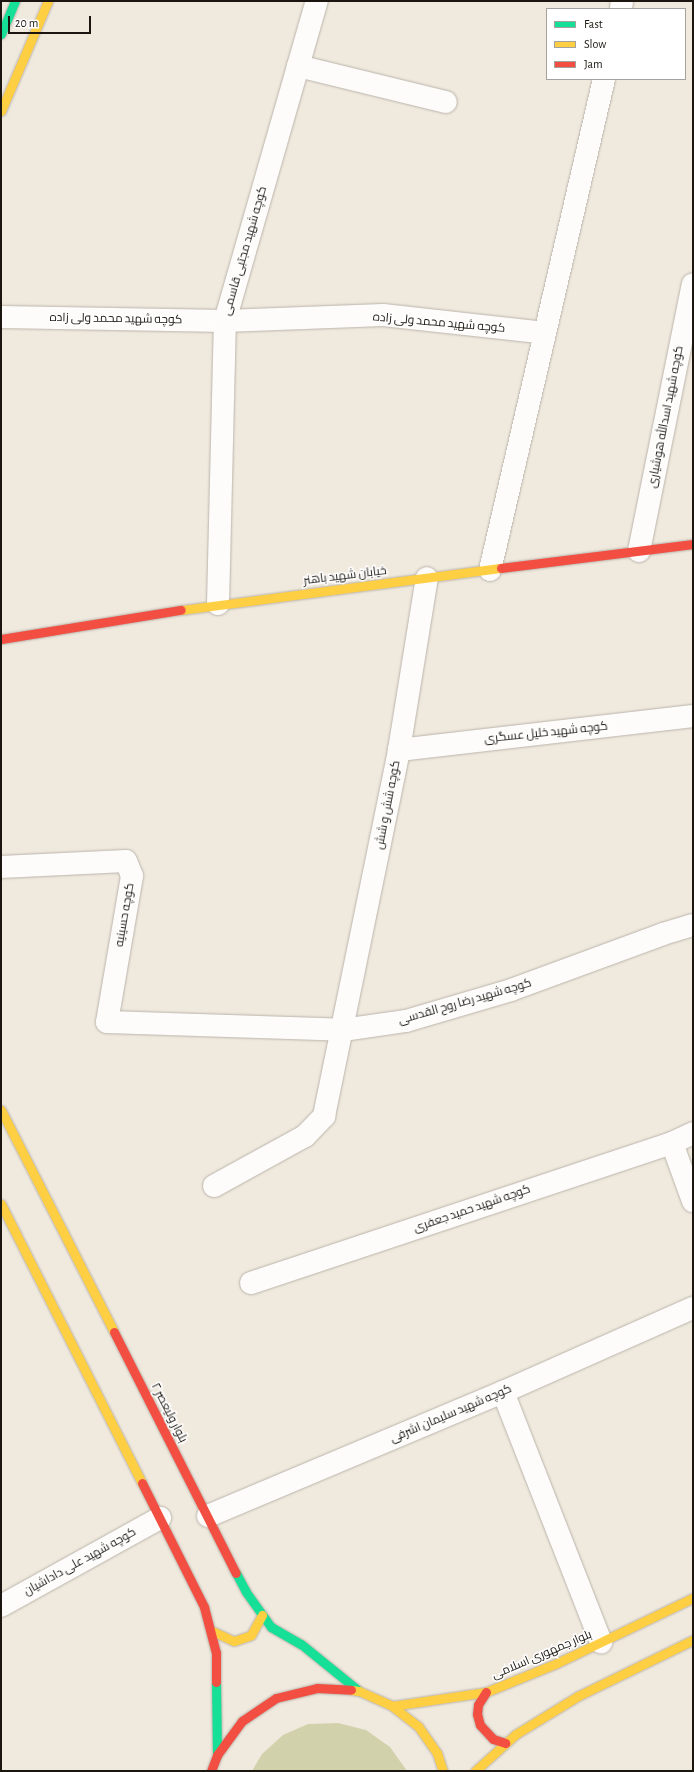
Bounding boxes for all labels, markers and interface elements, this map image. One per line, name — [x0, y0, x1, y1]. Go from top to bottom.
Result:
scale bar — [10, 8, 93, 34]
legend — [546, 8, 686, 80]
text: 20 m — [15, 17, 38, 29]
text: Fast — [584, 18, 603, 30]
text: Slow — [584, 38, 606, 50]
text: Jam — [584, 58, 603, 70]
street label: کوچه شهید مجتبی قاسمی — [220, 185, 270, 317]
street label: کوچه شهید محمد ولی زاده — [372, 310, 506, 336]
street label: کوچه شهید محمد ولی زاده — [49, 311, 183, 327]
street label: کوچه شهید اسدالله هوشیاری — [645, 345, 687, 489]
street label: خیابان شهید باهنر — [303, 564, 387, 588]
street label: کوچه شهید خلیل عسگری — [483, 719, 609, 747]
street label: کوچه شش و شش — [372, 759, 404, 851]
street label: کوچه حسینیه — [112, 882, 138, 948]
street label: کوچه شهید رضا روح القدسی — [397, 976, 533, 1028]
street label: کوچه شهید حمید جعفری — [412, 1182, 532, 1236]
street label: بلوار ولیعصر ۲ — [148, 1381, 190, 1445]
street label: کوچه شهید سلیمان اشرفی — [388, 1382, 514, 1446]
street label: کوچه شهید علی داداشیان — [21, 1525, 139, 1599]
street label: بلوار جمهوری اسلامی — [490, 1627, 594, 1683]

